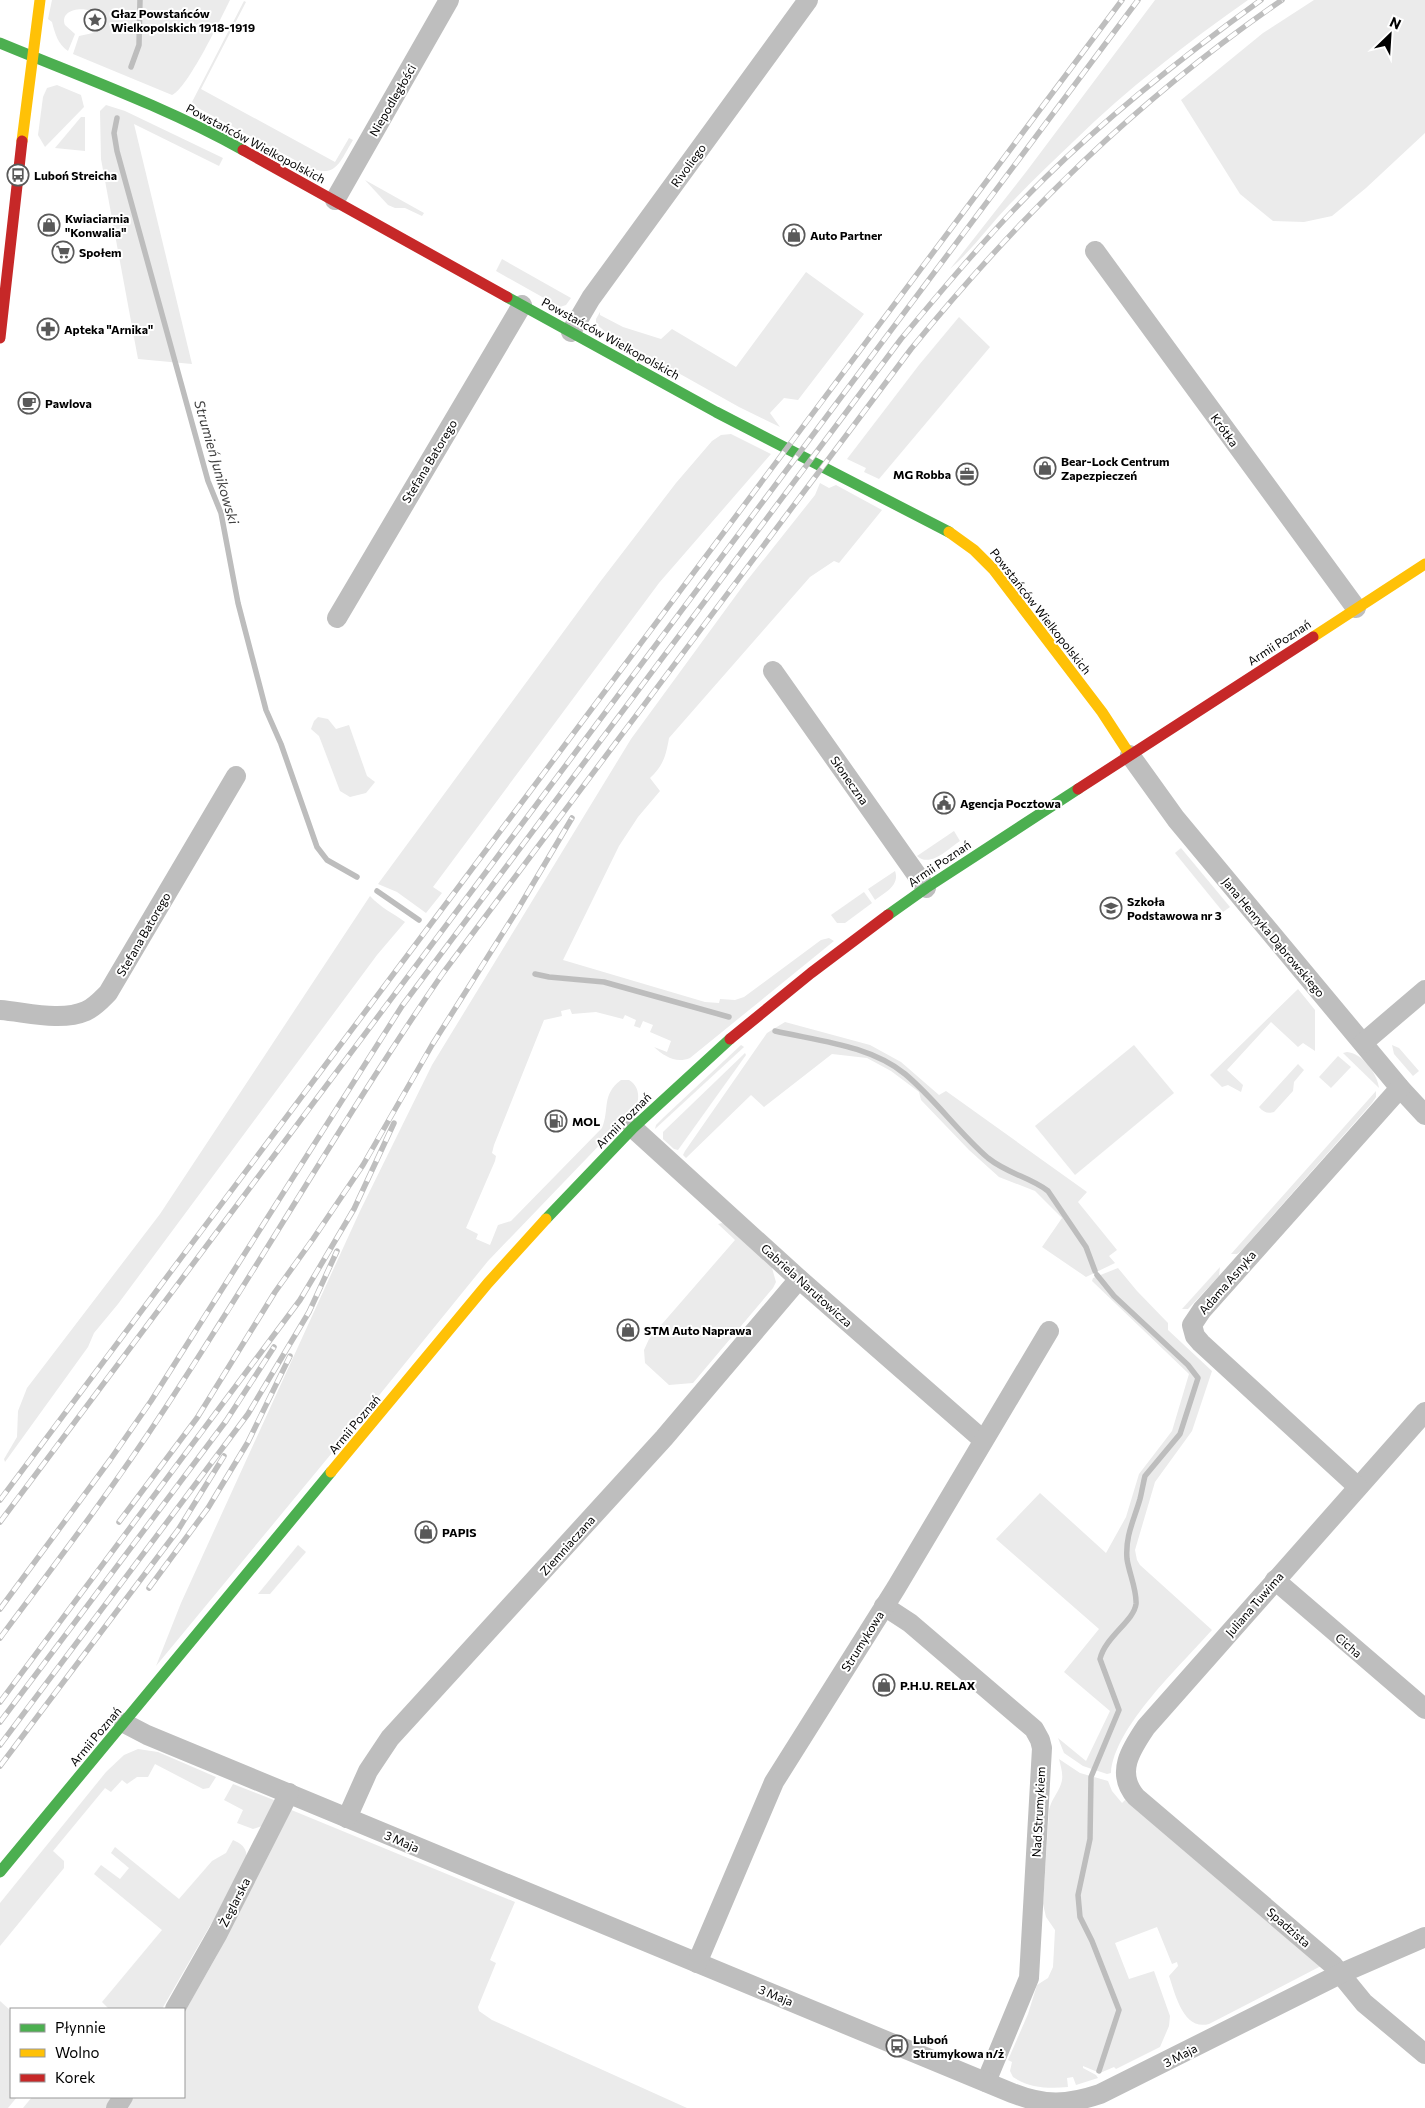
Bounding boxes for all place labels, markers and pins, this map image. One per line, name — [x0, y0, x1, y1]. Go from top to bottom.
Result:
place label: Głaz Powstańców Wielkopolskich 1918-1919 — [111, 6, 255, 34]
place icon: Głaz Powstańców Wielkopolskich 1918-1919 — [83, 8, 107, 32]
bus stop icon: Luboń Streicha — [6, 163, 30, 187]
place label: Luboń Streicha — [34, 168, 117, 182]
place label: Kwiaciarnia "Konwalia" — [65, 211, 129, 239]
shop icon: Kwiaciarnia "Konwalia" — [37, 213, 61, 237]
shop icon: Auto Partner — [782, 223, 806, 247]
place label: Auto Partner — [810, 228, 882, 242]
supermarket icon: Społem — [51, 240, 75, 264]
place label: Społem — [79, 245, 122, 259]
pharmacy icon: Apteka "Arnika" — [36, 317, 60, 341]
place label: Apteka "Arnika" — [64, 322, 153, 336]
cafe icon: Pawlova — [17, 391, 41, 415]
place label: Pawlova — [45, 396, 92, 410]
place label: Bear-Lock Centrum Zapezpieczeń — [1061, 454, 1170, 482]
shop icon: Bear-Lock Centrum Zapezpieczeń — [1033, 456, 1057, 480]
office icon: MG Robba — [955, 462, 979, 486]
place label: MG Robba — [893, 467, 951, 481]
public building icon: Agencja Pocztowa — [932, 791, 956, 815]
place label: Agencja Pocztowa — [960, 796, 1061, 810]
place label: Szkoła Podstawowa nr 3 — [1127, 894, 1222, 922]
school or university icon: Szkoła Podstawowa nr 3 — [1099, 896, 1123, 920]
fuel station icon: MOL — [544, 1109, 568, 1133]
place label: MOL — [572, 1114, 600, 1128]
shop icon: STM Auto Naprawa — [616, 1318, 640, 1342]
place label: STM Auto Naprawa — [644, 1323, 752, 1337]
shop icon: PAPIS — [414, 1520, 438, 1544]
place label: PAPIS — [442, 1525, 477, 1539]
shop icon: P.H.U. RELAX — [872, 1673, 896, 1697]
place label: P.H.U. RELAX — [900, 1678, 976, 1692]
place label: Luboń Strumykowa n/ż — [913, 2032, 1004, 2060]
bus stop icon: Luboń Strumykowa n/ż — [885, 2034, 909, 2058]

